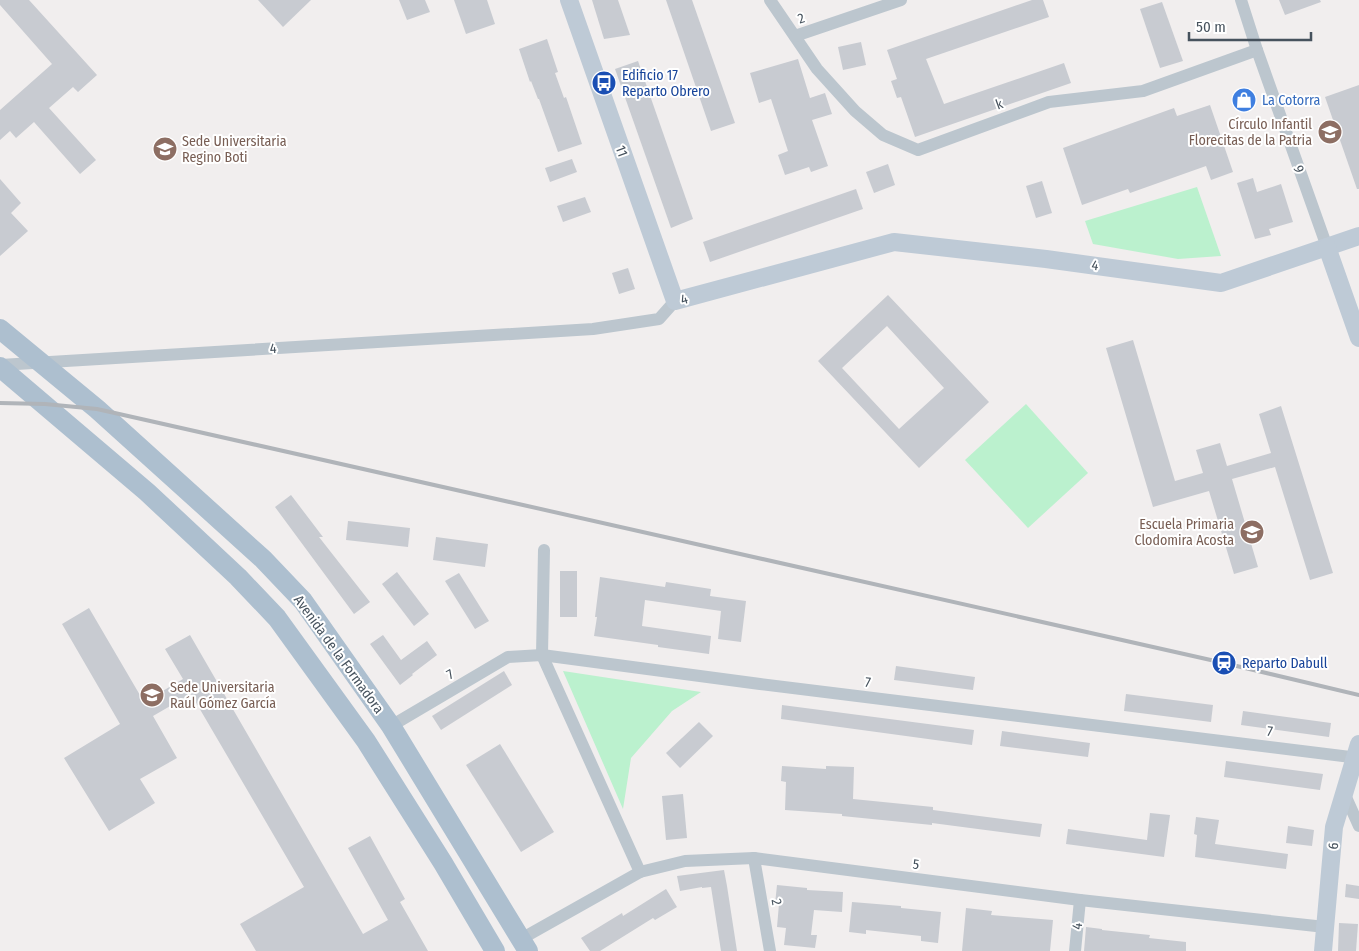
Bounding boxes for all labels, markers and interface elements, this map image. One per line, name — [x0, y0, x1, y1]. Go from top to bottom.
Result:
street label: 2 — [795, 9, 807, 28]
scale bar — [1189, 10, 1312, 42]
text: 50 m — [1196, 18, 1226, 36]
place label: Edificio 17 Reparto Obrero — [622, 67, 710, 100]
bus stop icon: Edificio 17 Reparto Obrero — [591, 70, 617, 96]
shop icon: La Cotorra — [1231, 87, 1257, 113]
place label: La Cotorra — [1262, 92, 1321, 109]
street label: k — [993, 95, 1006, 114]
place label: Círculo Infantil Florecitas de la Patria — [1189, 116, 1312, 149]
school or university icon: Círculo Infantil Florecitas de la Patria — [1317, 119, 1343, 145]
place label: Sede Universitaria Regino Boti — [182, 133, 287, 166]
school or university icon: Sede Universitaria Regino Boti — [152, 136, 178, 162]
street label: 11 — [612, 143, 631, 159]
street label: 9 — [1289, 163, 1308, 175]
street label: 4 — [1090, 257, 1100, 274]
street label: 4 — [678, 290, 690, 309]
street label: 4 — [269, 340, 277, 357]
place label: Escuela Primaria Clodomira Acosta — [1135, 516, 1234, 549]
school or university icon: Escuela Primaria Clodomira Acosta — [1239, 519, 1265, 545]
street label: Avenida de la Formadora — [290, 592, 387, 717]
station icon: Reparto Dabull — [1211, 650, 1237, 676]
place label: Reparto Dabull — [1242, 655, 1328, 672]
street label: 7 — [444, 665, 457, 683]
street label: 7 — [864, 674, 872, 691]
place label: Sede Universitaria Raúl Gómez García — [170, 679, 276, 712]
school or university icon: Sede Universitaria Raúl Gómez García — [139, 682, 165, 708]
street label: 7 — [1266, 723, 1274, 740]
street label: 6 — [1325, 842, 1342, 850]
street label: 5 — [912, 856, 920, 873]
street label: 2 — [768, 898, 785, 907]
street label: 4 — [1069, 922, 1086, 930]

